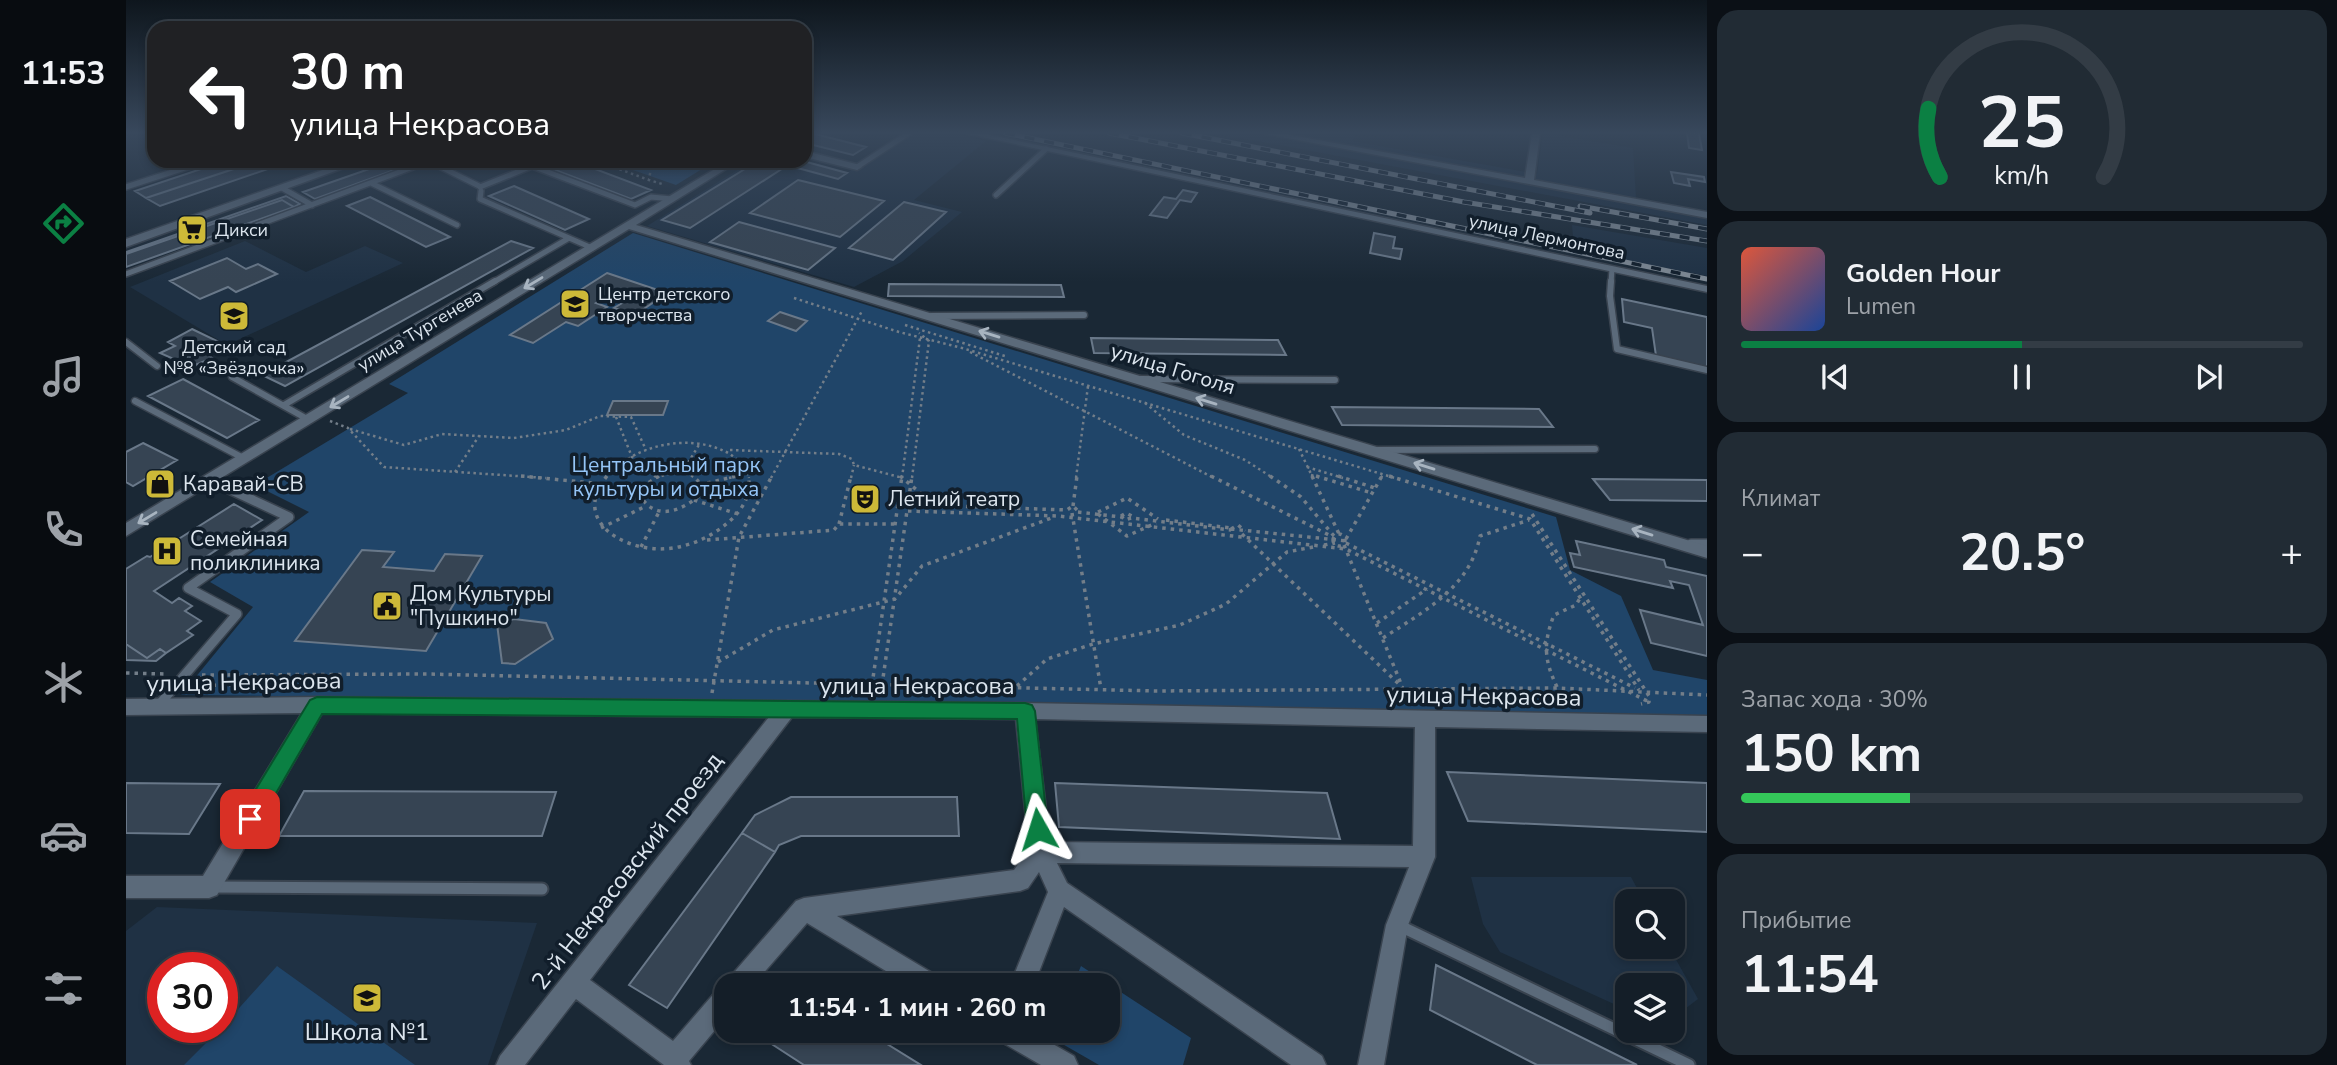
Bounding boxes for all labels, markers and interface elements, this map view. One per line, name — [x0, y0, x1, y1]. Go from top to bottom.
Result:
text: 30 m — [290, 39, 405, 106]
icon: left — [175, 49, 266, 140]
text: 11:53 — [21, 52, 105, 95]
text: 25 — [1978, 73, 2066, 173]
text: улица Некрасова — [290, 103, 550, 146]
text: km/h — [1994, 158, 2050, 192]
icon: directions — [39, 199, 88, 248]
street label: улица Лермонтова — [1467, 209, 1627, 265]
supermarket icon: Дикси — [175, 213, 209, 247]
place label: Дикси — [215, 218, 268, 242]
text: Golden Hour — [1846, 256, 2001, 291]
one-way arrow — [524, 277, 544, 291]
place label: Центр детского творчества — [598, 282, 730, 327]
street label: улица Тургенева — [353, 283, 487, 377]
school or university icon: Центр детского творчества — [558, 287, 592, 321]
text: Lumen — [1846, 291, 1916, 322]
school or university icon: Детский сад №8 «Звёздочка» — [217, 299, 251, 333]
one-way arrow — [978, 327, 1000, 339]
place label: Детский сад №8 «Звёздочка» — [164, 335, 304, 380]
street label: улица Гоголя — [1107, 337, 1239, 401]
icon: music — [39, 352, 88, 401]
icon: previous — [1816, 358, 1854, 396]
icon: pause — [2003, 358, 2041, 396]
icon: next — [2190, 358, 2228, 396]
one-way arrow — [1195, 393, 1217, 406]
one-way arrow — [330, 394, 349, 409]
park label: Центральный парк культуры и отдыха — [571, 451, 762, 503]
one-way arrow — [1413, 459, 1435, 472]
shop icon: Каравай-СВ — [143, 467, 177, 501]
place label: Каравай-СВ — [183, 470, 304, 498]
theatre icon: Летний театр — [848, 482, 882, 516]
text: Климат — [1741, 483, 1820, 514]
place label: Летний театр — [888, 485, 1020, 513]
icon: phone — [39, 505, 88, 554]
one-way arrow — [137, 511, 157, 525]
text: 20.5° — [1959, 517, 2085, 588]
place label: Семейная поликлиника — [190, 525, 321, 577]
one-way arrow — [1631, 525, 1653, 538]
text: − — [1741, 528, 1764, 579]
text: + — [2280, 528, 2303, 579]
hospital icon: Семейная поликлиника — [150, 534, 184, 568]
place label: Дом Культуры "Пушкино" — [410, 580, 552, 632]
public building icon: Дом Культуры "Пушкино" — [370, 589, 404, 623]
icon: climate — [39, 658, 88, 707]
street label: улица Некрасова — [146, 664, 342, 700]
street label: улица Некрасова — [819, 670, 1015, 702]
street label: улица Некрасова — [1386, 678, 1582, 714]
text: Запас хода · 30% — [1741, 684, 1928, 715]
text: 150 km — [1741, 718, 1922, 789]
street label: 2-й Некрасовский проезд — [524, 746, 730, 996]
pin — [220, 789, 280, 849]
position arrow — [1001, 792, 1075, 866]
icon: arrive — [231, 800, 269, 838]
icon: car — [39, 811, 88, 860]
map controls — [1615, 889, 1685, 1043]
button: search — [1615, 889, 1685, 959]
text: Прибытие — [1741, 905, 1851, 936]
text: 11:54 — [1741, 939, 1879, 1010]
speed limit sign: 30 — [147, 952, 238, 1043]
icon: filters — [39, 964, 88, 1013]
button: layers — [1615, 973, 1685, 1043]
school or university icon: Школа №1 — [350, 981, 384, 1015]
text: 11:54 · 1 мин · 260 m — [788, 990, 1046, 1025]
place label: Школа №1 — [305, 1016, 429, 1048]

